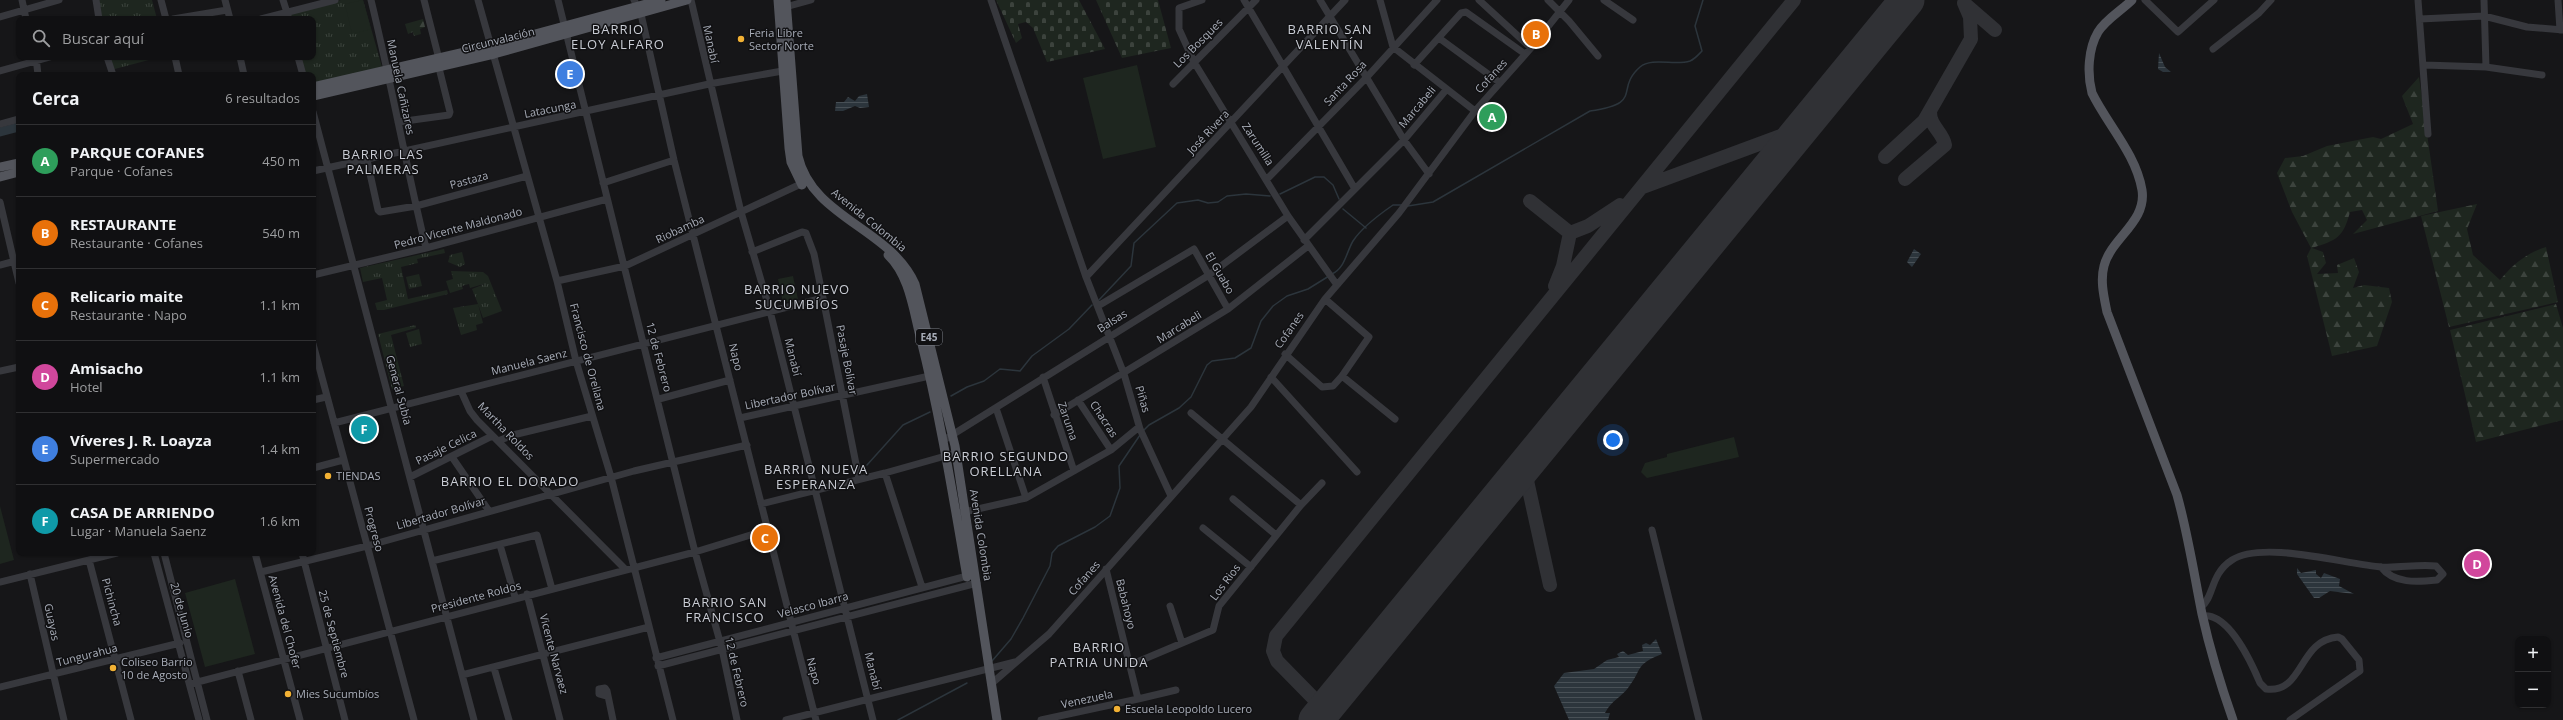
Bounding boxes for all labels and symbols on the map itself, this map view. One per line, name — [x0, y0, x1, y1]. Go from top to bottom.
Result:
street label: Los Bosques — [1170, 15, 1226, 71]
pin: B — [1523, 19, 1549, 49]
district label: BARRIO ELOY ALFARO — [571, 20, 665, 53]
district label: BARRIO SAN VALENTÍN — [1288, 20, 1372, 53]
street label: Circunvalación — [460, 23, 536, 56]
street label: Manabí — [700, 24, 723, 64]
place label: Feria Libre Sector Norte — [749, 25, 814, 53]
marker: Feria Libre Sector Norte — [736, 34, 746, 44]
street label: Manuela Cañizares — [384, 38, 419, 136]
street label: Cofanes — [1471, 55, 1510, 96]
street label: Santa Rosa — [1320, 57, 1369, 108]
pin: E — [557, 59, 583, 89]
street label: Marcabeli — [1395, 83, 1439, 131]
street label: Latacunga — [523, 96, 577, 121]
pin: A — [1479, 102, 1505, 132]
street label: José Rivera — [1182, 106, 1232, 158]
street label: Zarumilla — [1239, 119, 1278, 168]
district label: BARRIO LAS PALMERAS — [342, 145, 424, 178]
street label: Pastaza — [448, 167, 490, 192]
street label: Avenida Colombia — [829, 185, 910, 255]
street label: Pedro Vicente Maldonado — [392, 203, 524, 252]
street label: Riobamba — [653, 211, 707, 246]
street label: El Guabo — [1202, 249, 1239, 297]
district label: BARRIO NUEVO SUCUMBÍOS — [744, 280, 850, 313]
street label: Francisco de Orellana — [567, 302, 610, 412]
street label: Balsas — [1094, 306, 1130, 336]
street label: Marcabeli — [1153, 307, 1204, 346]
street label: Cofanes — [1271, 308, 1307, 351]
street label: 12 de Febrero — [643, 320, 676, 394]
street label: Pasaje Bolívar — [833, 323, 862, 397]
road number: E45 — [916, 329, 942, 345]
street label: Manabí — [782, 336, 805, 378]
street label: Napo — [726, 342, 747, 373]
street label: Manuela Saenz — [489, 345, 568, 378]
street label: General Subía — [383, 353, 416, 426]
street label: Libertador Bolívar — [743, 379, 837, 412]
street label: Piñas — [1132, 384, 1154, 414]
street label: Chacras — [1087, 397, 1122, 440]
street label: Martha Roldos — [475, 398, 538, 463]
street label: Zaruma — [1055, 400, 1082, 442]
pin: F — [351, 414, 377, 444]
street label: Pasaje Celica — [413, 425, 479, 468]
your location — [1603, 430, 1623, 450]
district label: BARRIO SEGUNDO ORELLANA — [943, 447, 1069, 480]
district label: BARRIO NUEVA ESPERANZA — [764, 460, 868, 493]
place label: TIENDAS — [336, 468, 381, 483]
marker: TIENDAS — [323, 471, 333, 481]
district label: BARRIO EL DORADO — [441, 472, 579, 490]
street label: Avenida Colombia — [967, 488, 996, 582]
street label: Libertador Bolívar — [395, 492, 488, 532]
street label: Progreso — [361, 505, 388, 554]
pin: C — [752, 523, 778, 553]
pin: D — [2464, 549, 2490, 579]
street label: Cofanes — [1064, 557, 1103, 598]
street label: Los Rios — [1206, 560, 1243, 603]
street label: Avenida del Chofer — [266, 573, 305, 671]
street label: Pichincha — [99, 576, 126, 628]
street label: Presidente Roldos — [429, 577, 523, 616]
street label: Babahoyo — [1113, 577, 1140, 631]
street label: 20 de Junio — [167, 580, 198, 640]
street label: 25 de Septiembre — [316, 588, 353, 680]
street label: Velasco Ibarra — [776, 588, 850, 621]
district label: BARRIO SAN FRANCISCO — [683, 593, 767, 626]
street label: Guayas — [41, 602, 64, 642]
street label: Vicente Narvaez — [537, 612, 572, 696]
street label: 12 de Febrero — [722, 635, 753, 709]
district label: BARRIO PATRIA UNIDA — [1049, 638, 1149, 671]
street label: Tungurahua — [55, 640, 119, 669]
street label: Manabí — [862, 650, 885, 692]
place label: Coliseo Barrio 10 de Agosto — [121, 654, 193, 682]
street label: Napo — [804, 656, 825, 687]
marker: Coliseo Barrio 10 de Agosto — [108, 663, 118, 673]
place label: Mies Sucumbíos — [296, 686, 379, 701]
street label: Venezuela — [1060, 686, 1114, 711]
marker: Mies Sucumbíos — [283, 689, 293, 699]
place label: Escuela Leopoldo Lucero — [1125, 701, 1253, 716]
marker: Escuela Leopoldo Lucero — [1112, 704, 1122, 714]

